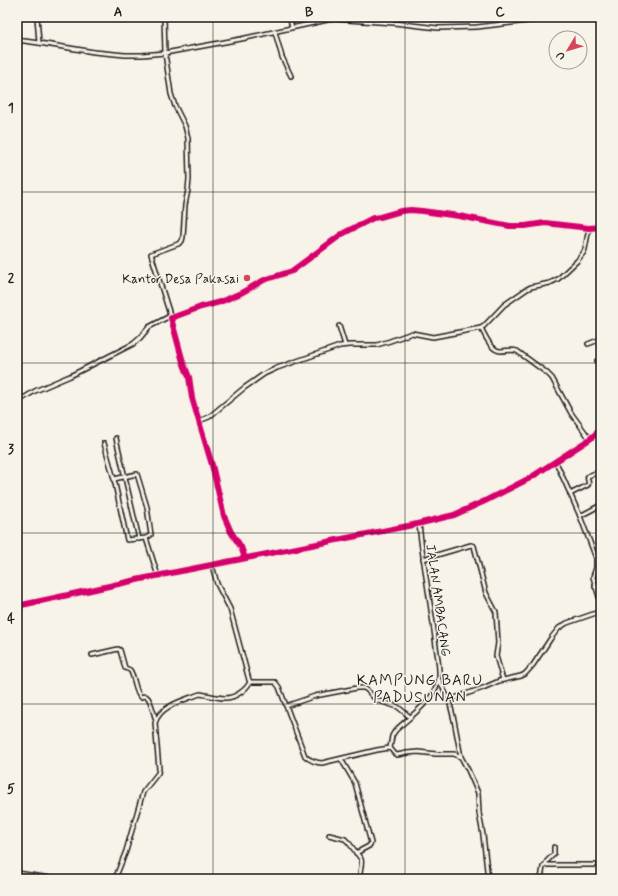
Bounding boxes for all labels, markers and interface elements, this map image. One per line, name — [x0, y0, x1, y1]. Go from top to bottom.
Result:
text: A — [114, 4, 122, 21]
text: B — [305, 4, 314, 21]
text: C — [495, 4, 505, 21]
north arrow — [548, 30, 588, 70]
text: U — [553, 48, 569, 63]
text: 1 — [8, 100, 14, 117]
text: 2 — [8, 270, 15, 287]
place label: Kantor Desa Pakasai — [122, 271, 239, 288]
marker: Kantor Desa Pakasai — [242, 273, 252, 283]
text: 3 — [8, 441, 14, 458]
street label: JALAN AMBACANG — [421, 543, 454, 658]
text: 4 — [7, 611, 15, 628]
district label: KAMPUNG BARU PADUSUNAN — [357, 671, 483, 708]
text: 5 — [7, 781, 15, 798]

